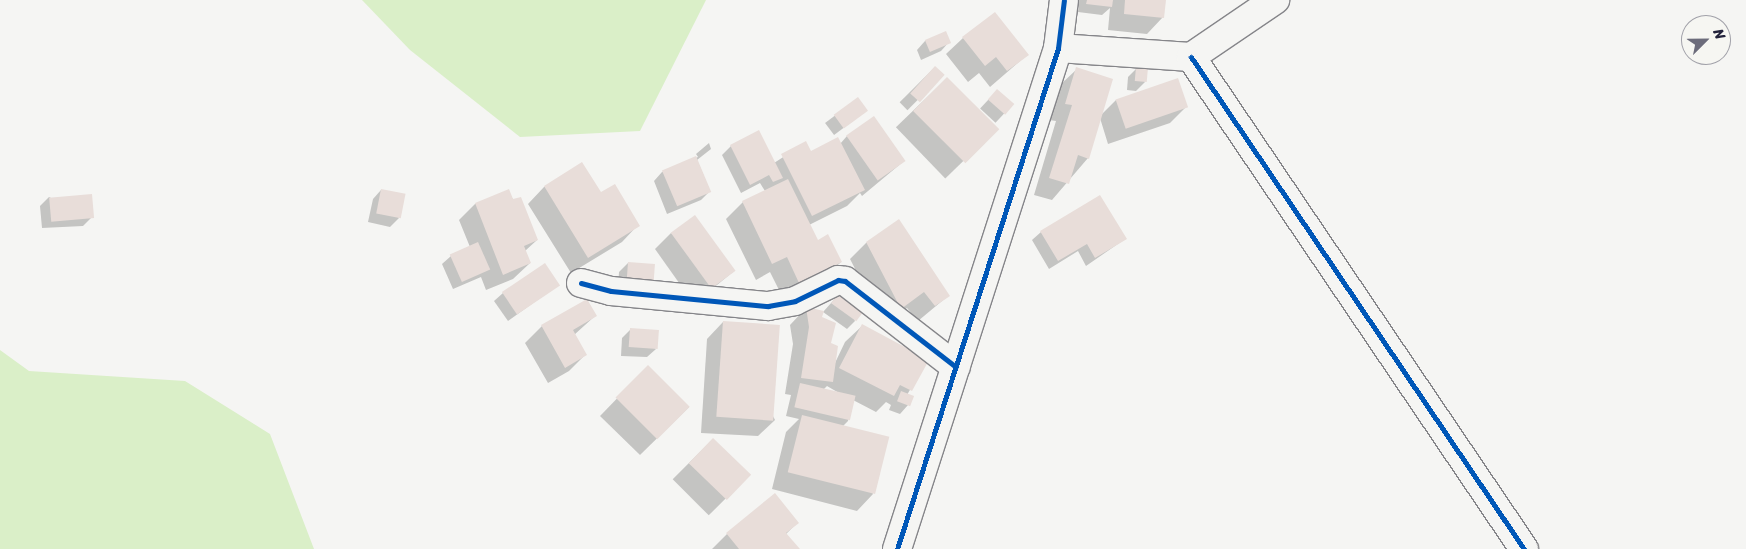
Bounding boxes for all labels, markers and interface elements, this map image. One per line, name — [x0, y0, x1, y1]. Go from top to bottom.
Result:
north arrow — [1681, 15, 1731, 65]
text: N — [1706, 25, 1733, 44]

